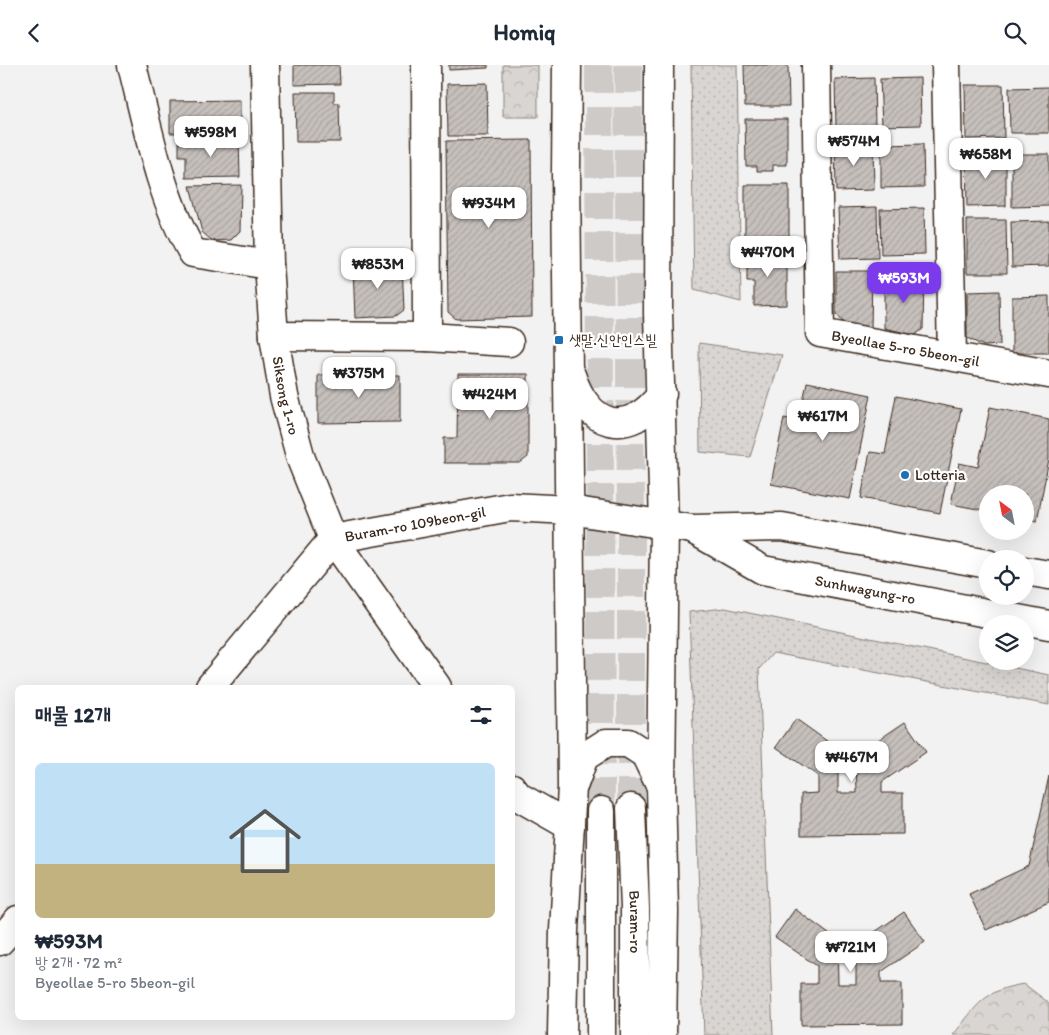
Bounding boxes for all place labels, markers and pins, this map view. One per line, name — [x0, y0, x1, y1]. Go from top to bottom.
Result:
pin: ₩598M — [176, 116, 246, 158]
pin: ₩574M — [819, 124, 889, 167]
pin: ₩658M — [951, 137, 1021, 180]
pin: ₩934M — [454, 186, 524, 229]
pin: ₩470M — [733, 235, 803, 278]
pin: ₩853M — [343, 247, 413, 290]
pin: ₩593M — [869, 261, 939, 304]
place label: 샛말.신안인스빌 — [569, 331, 657, 349]
marker: 샛말.신안인스빌 — [553, 334, 565, 346]
pin: ₩375M — [324, 357, 394, 399]
pin: ₩424M — [455, 377, 525, 420]
pin: ₩617M — [788, 399, 858, 442]
place label: Lotteria — [915, 466, 966, 484]
marker: Lotteria — [899, 469, 911, 481]
pin: ₩467M — [817, 741, 887, 783]
pin: ₩721M — [816, 931, 886, 973]

